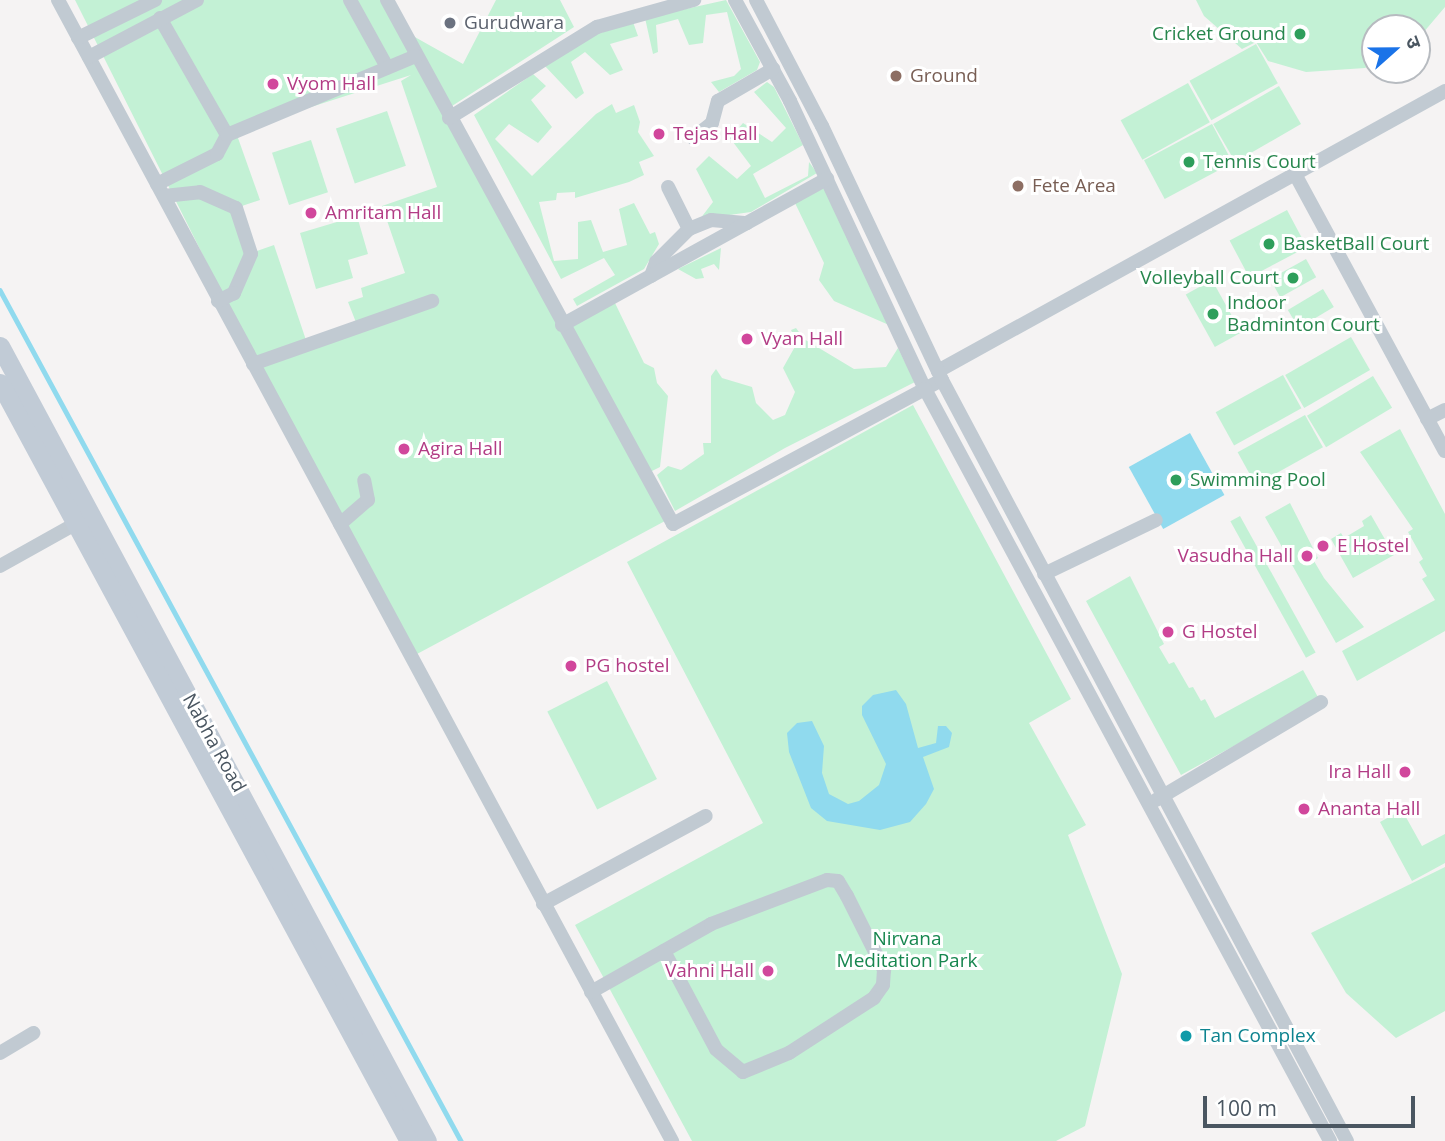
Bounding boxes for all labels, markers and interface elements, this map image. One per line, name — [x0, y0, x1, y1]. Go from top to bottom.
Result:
place label: Gurudwara — [464, 12, 564, 34]
north arrow — [1361, 14, 1431, 84]
marker: Gurudwara — [442, 15, 458, 31]
place label: Cricket Ground — [1152, 23, 1286, 45]
marker: Cricket Ground — [1292, 26, 1308, 42]
text: उ — [1400, 32, 1428, 52]
place label: Ground — [910, 65, 978, 87]
marker: Ground — [888, 68, 904, 84]
place label: Vyom Hall — [287, 73, 376, 95]
marker: Vyom Hall — [265, 76, 281, 92]
place label: Tejas Hall — [673, 123, 758, 145]
marker: Tejas Hall — [651, 126, 667, 142]
place label: Tennis Court — [1203, 151, 1316, 173]
marker: Tennis Court — [1181, 154, 1197, 170]
place label: Fete Area — [1032, 175, 1116, 197]
marker: Fete Area — [1010, 178, 1026, 194]
place label: Amritam Hall — [325, 202, 441, 224]
marker: Amritam Hall — [303, 205, 319, 221]
place label: BasketBall Court — [1283, 233, 1429, 255]
marker: BasketBall Court — [1261, 236, 1277, 252]
place label: Volleyball Court — [1140, 267, 1279, 289]
marker: Volleyball Court — [1285, 270, 1301, 286]
place label: Indoor Badminton Court — [1227, 292, 1380, 336]
marker: Indoor Badminton Court — [1205, 306, 1221, 322]
place label: Vyan Hall — [761, 328, 843, 350]
marker: Vyan Hall — [739, 331, 755, 347]
place label: Agira Hall — [418, 438, 503, 460]
marker: Agira Hall — [396, 441, 412, 457]
place label: Swimming Pool — [1190, 469, 1326, 491]
marker: Swimming Pool — [1168, 472, 1184, 488]
place label: E Hostel — [1337, 535, 1409, 557]
marker: E Hostel — [1315, 538, 1331, 554]
place label: Vasudha Hall — [1177, 545, 1293, 567]
marker: Vasudha Hall — [1299, 548, 1315, 564]
place label: G Hostel — [1182, 621, 1257, 643]
marker: G Hostel — [1160, 624, 1176, 640]
place label: PG hostel — [585, 655, 670, 677]
marker: PG hostel — [563, 658, 579, 674]
street label: Nabha Road — [178, 690, 250, 796]
place label: Ira Hall — [1328, 761, 1391, 783]
marker: Ira Hall — [1397, 764, 1413, 780]
place label: Ananta Hall — [1318, 798, 1420, 820]
marker: Ananta Hall — [1296, 801, 1312, 817]
park label: Nirvana Meditation Park — [837, 928, 977, 972]
place label: Vahni Hall — [665, 960, 754, 982]
marker: Vahni Hall — [760, 963, 776, 979]
place label: Tan Complex — [1200, 1025, 1316, 1047]
marker: Tan Complex — [1178, 1028, 1194, 1044]
scale bar — [1207, 1082, 1419, 1126]
text: 100 m — [1216, 1094, 1277, 1122]

